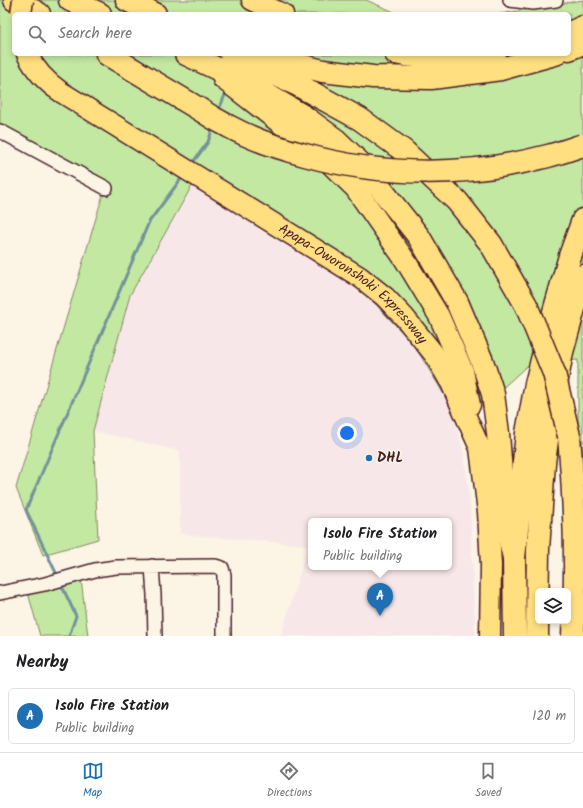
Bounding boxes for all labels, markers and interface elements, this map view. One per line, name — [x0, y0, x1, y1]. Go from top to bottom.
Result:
search box — [12, 12, 571, 56]
text: Search here — [58, 22, 132, 46]
icon: search — [26, 23, 48, 45]
street label: Apapa-Oworonshoki Expressway — [274, 218, 433, 349]
your location — [337, 423, 357, 443]
place label: DHL — [377, 447, 403, 469]
marker: DHL — [364, 453, 374, 463]
popup — [308, 518, 452, 570]
text: Isolo Fire Station — [323, 522, 437, 546]
text: Public building — [323, 546, 402, 567]
pin: A — [367, 583, 393, 616]
map controls — [535, 588, 571, 624]
button: layers — [535, 588, 571, 624]
text: Nearby — [16, 649, 68, 676]
text: Isolo Fire Station — [55, 694, 169, 718]
text: A — [26, 706, 34, 727]
text: 120 m — [532, 706, 566, 727]
text: Public building — [55, 718, 134, 739]
tab: Map — [82, 760, 104, 802]
tab: Directions — [267, 760, 312, 802]
tab: Saved — [475, 760, 501, 802]

